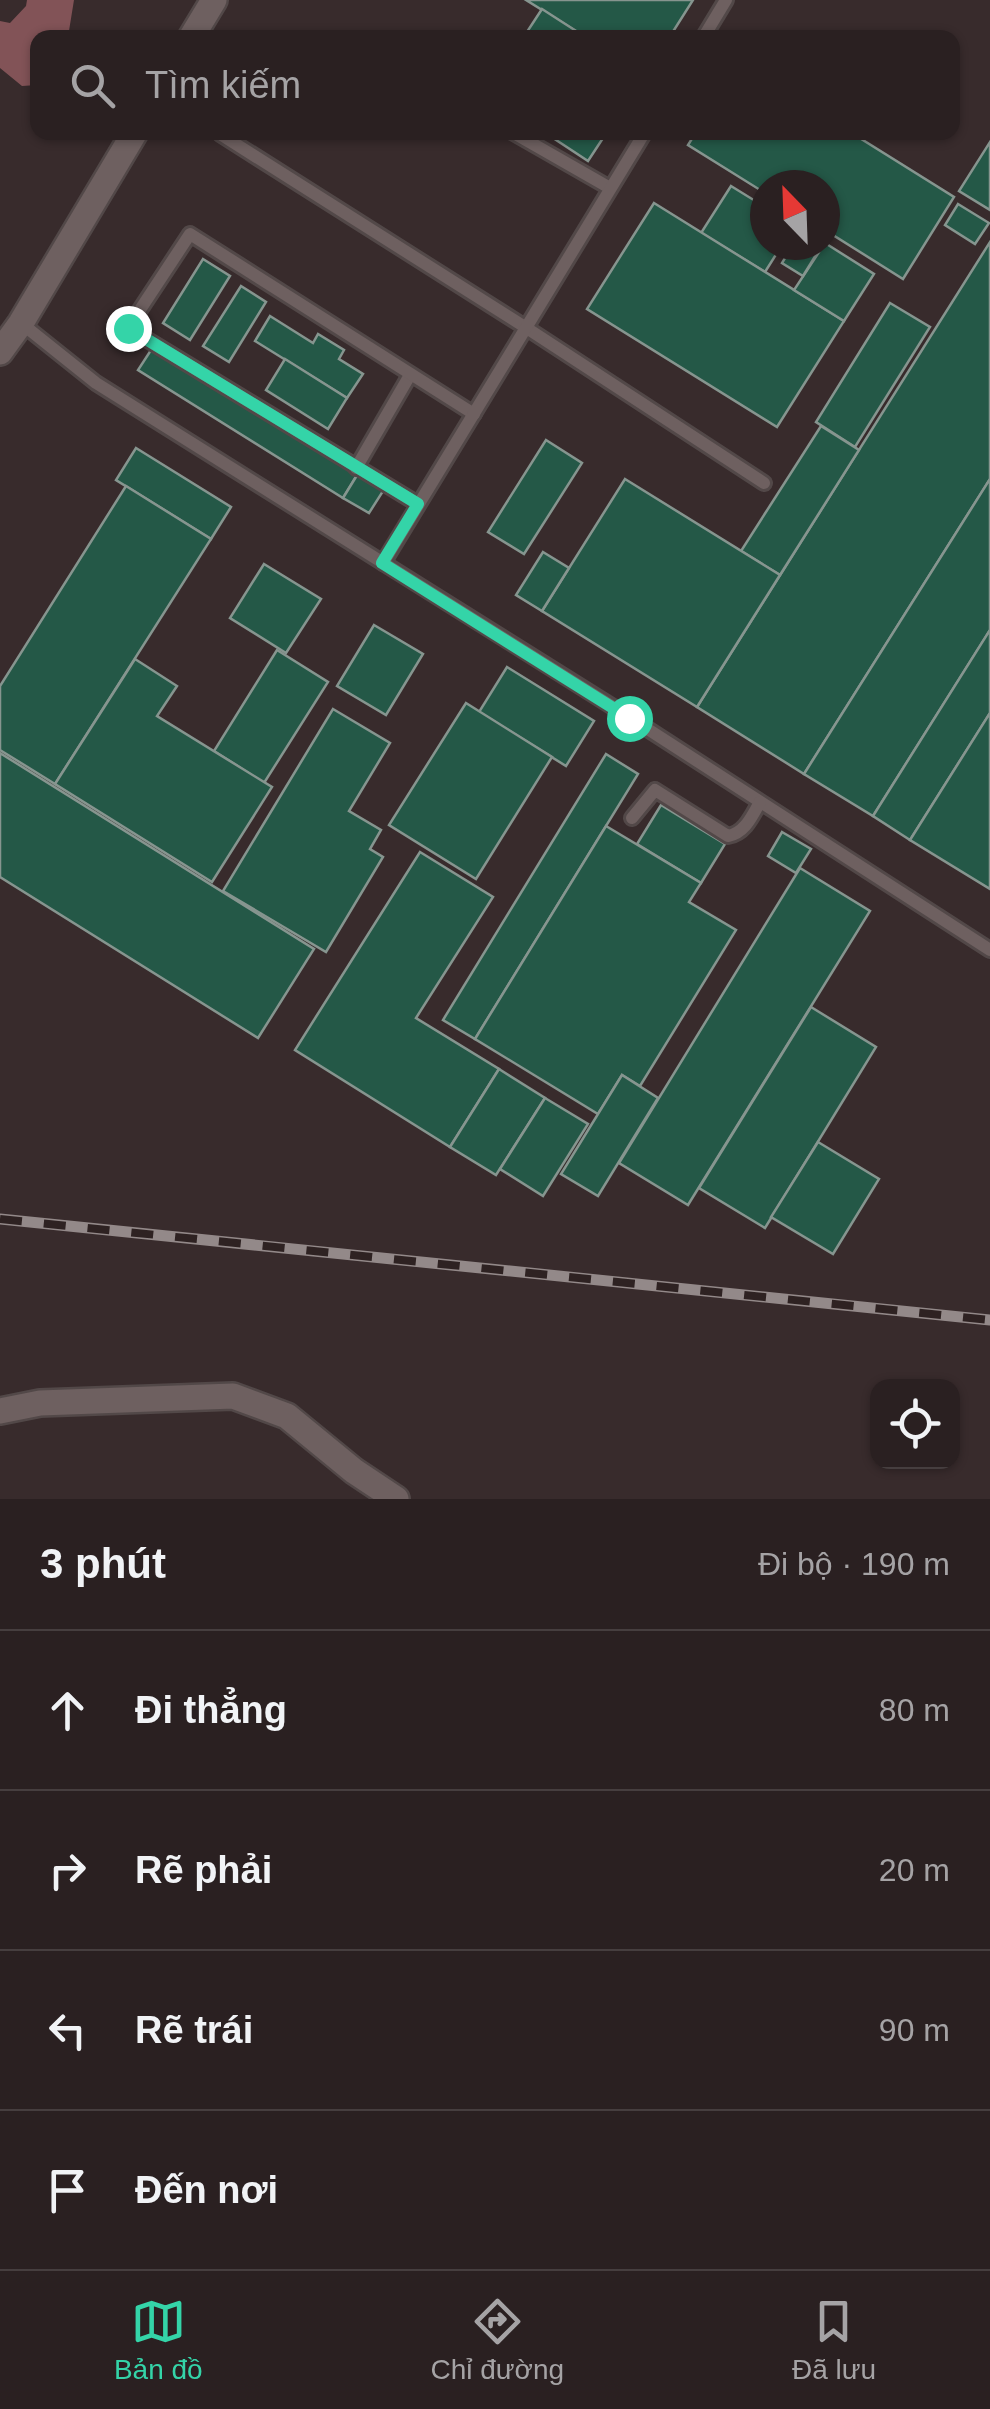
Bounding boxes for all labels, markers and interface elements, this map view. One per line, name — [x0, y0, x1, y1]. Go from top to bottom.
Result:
search box — [30, 30, 960, 140]
icon: search — [65, 58, 120, 113]
text: Tìm kiếm — [145, 64, 301, 106]
north arrow — [750, 170, 840, 260]
route end — [106, 306, 152, 352]
route start — [607, 696, 653, 742]
map controls — [870, 1379, 960, 1469]
button: locate — [870, 1379, 960, 1469]
text: 3 phút — [40, 1540, 166, 1587]
text: Đi bộ · 190 m — [758, 1546, 950, 1582]
icon: ahead — [40, 1683, 95, 1738]
text: Đi thẳng — [135, 1689, 287, 1731]
text: 80 m — [879, 1692, 950, 1728]
icon: right — [40, 1843, 95, 1898]
text: Rẽ phải — [135, 1849, 272, 1891]
text: 20 m — [879, 1852, 950, 1888]
icon: left — [40, 2003, 95, 2058]
text: Rẽ trái — [135, 2009, 253, 2051]
text: 90 m — [879, 2012, 950, 2048]
icon: arrive — [40, 2163, 95, 2218]
text: Đến nơi — [135, 2169, 278, 2211]
tab: Bản đồ — [114, 2294, 203, 2386]
tab: Chỉ đường — [430, 2294, 564, 2386]
tab: Đã lưu — [792, 2294, 876, 2386]

